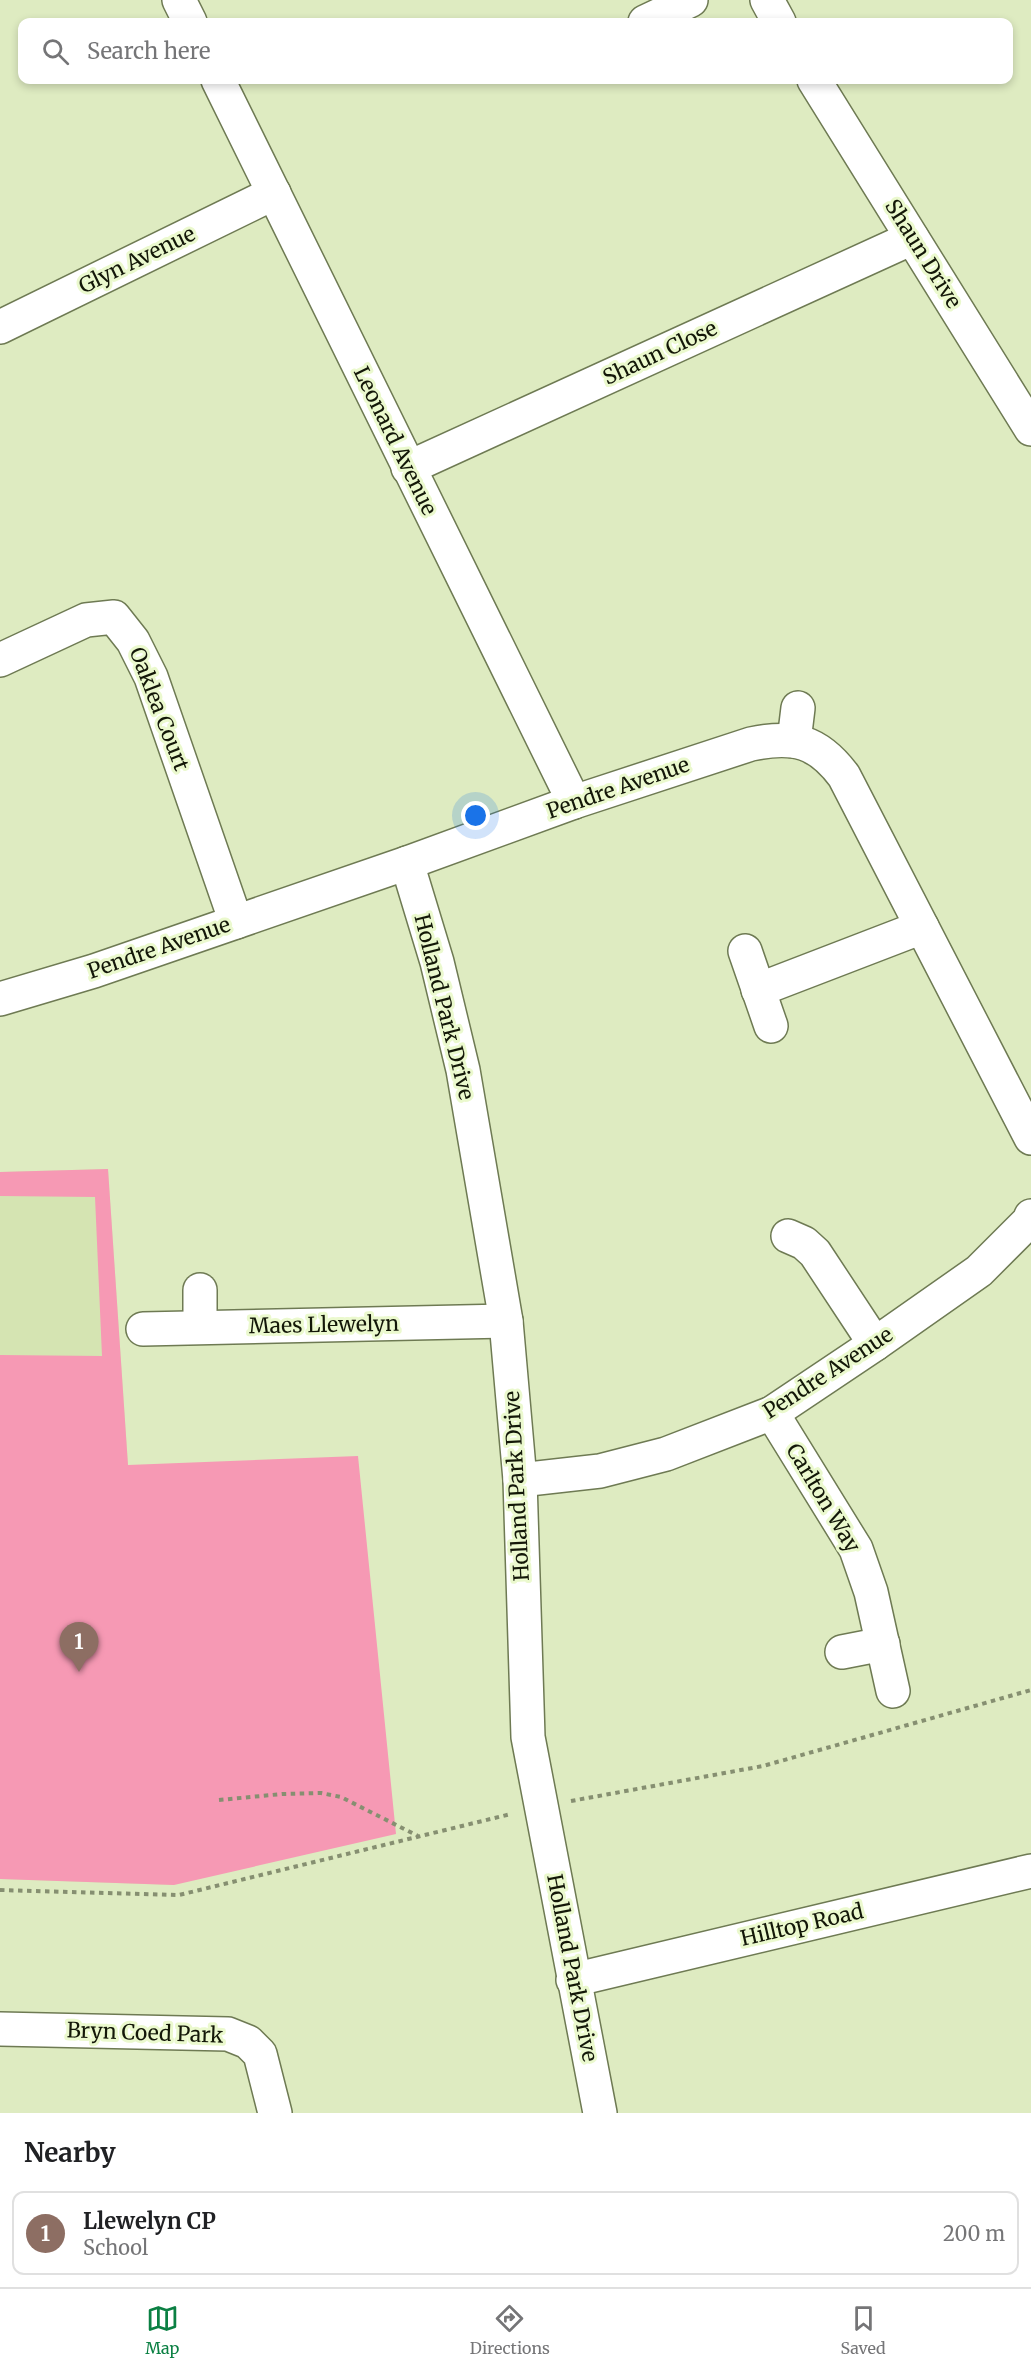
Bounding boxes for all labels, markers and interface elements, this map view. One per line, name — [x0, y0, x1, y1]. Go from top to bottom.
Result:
search box — [18, 18, 1013, 84]
icon: search — [39, 35, 72, 68]
text: Search here — [87, 37, 210, 65]
street label: Shaun Drive — [879, 194, 968, 313]
street label: Glyn Avenue — [74, 220, 199, 299]
street label: Shaun Close — [598, 314, 721, 391]
street label: Leonard Avenue — [348, 362, 443, 520]
street label: Oaklea Court — [124, 643, 195, 774]
street label: Pendre Avenue — [543, 750, 693, 825]
your location — [461, 801, 490, 830]
street label: Pendre Avenue — [84, 910, 234, 985]
street label: Holland Park Drive — [408, 911, 481, 1103]
street label: Maes Llewelyn — [249, 1310, 399, 1339]
street label: Pendre Avenue — [758, 1321, 898, 1425]
street label: Holland Park Drive — [498, 1390, 535, 1582]
street label: Carlton Way — [780, 1438, 867, 1558]
pin: 1 — [60, 1622, 98, 1672]
street label: Holland Park Drive — [541, 1872, 604, 2064]
street label: Hilltop Road — [738, 1897, 866, 1952]
street label: Bryn Coed Park — [66, 2016, 225, 2049]
text: Nearby — [24, 2136, 116, 2169]
text: Llewelyn CP — [83, 2207, 216, 2235]
text: 1 — [41, 2221, 50, 2246]
text: 200 m — [943, 2221, 1005, 2246]
text: School — [83, 2235, 148, 2260]
tab: Map — [145, 2302, 179, 2358]
tab: Directions — [470, 2302, 550, 2358]
tab: Saved — [840, 2302, 886, 2358]

